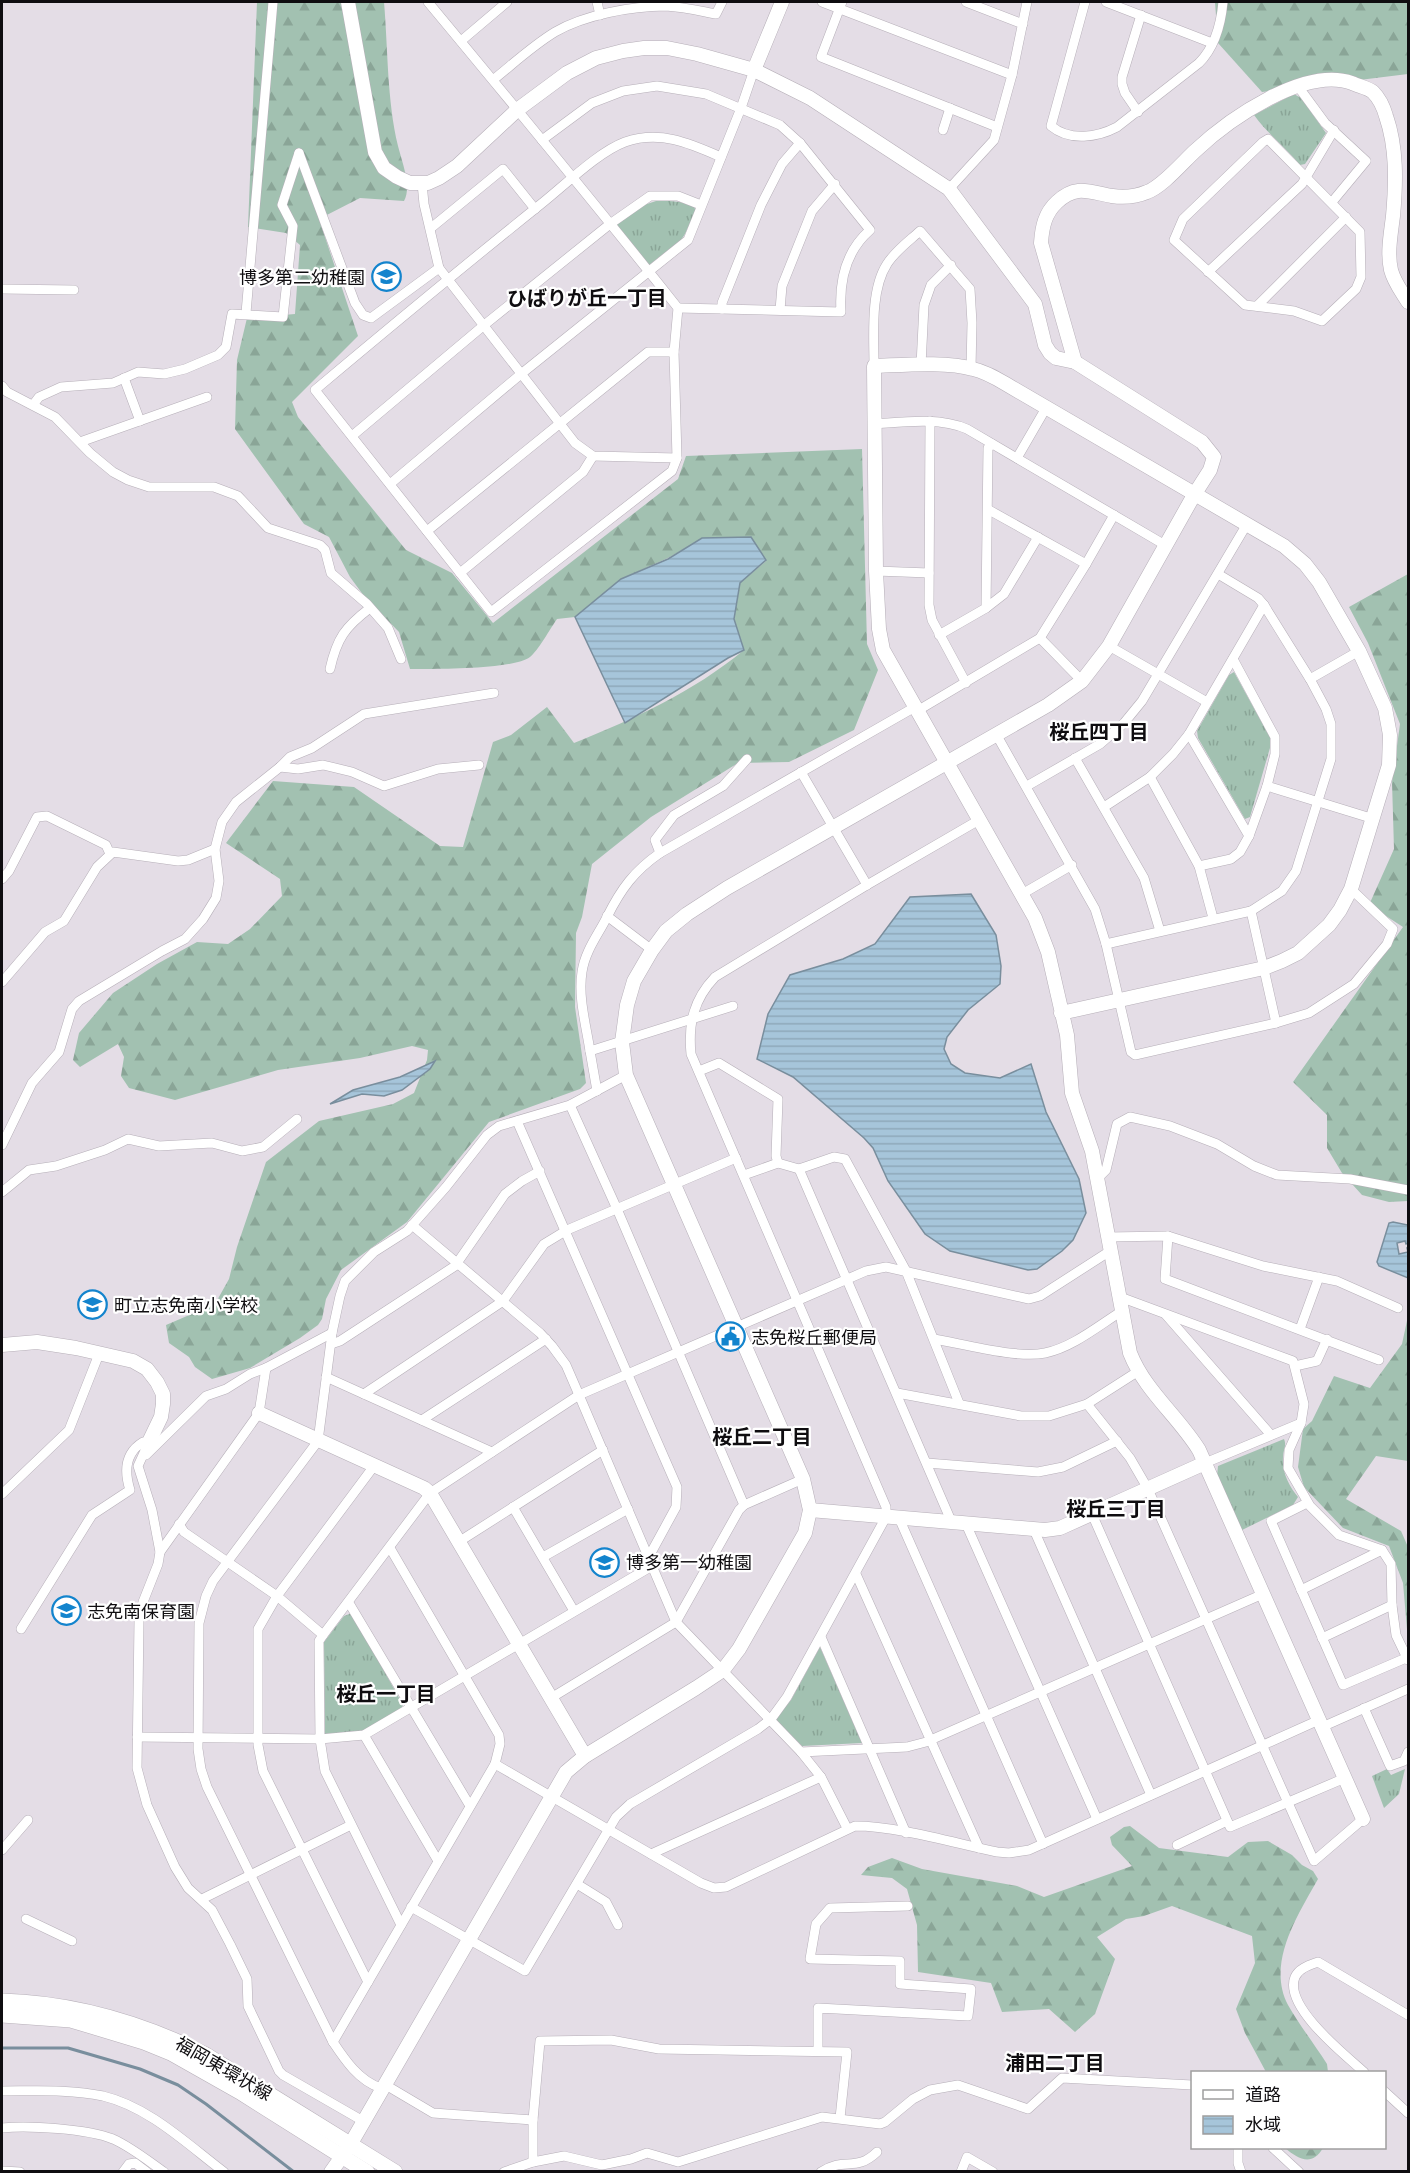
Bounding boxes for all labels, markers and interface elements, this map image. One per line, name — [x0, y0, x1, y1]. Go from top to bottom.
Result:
school or university icon: 博多第二幼稚園 — [370, 261, 402, 293]
place label: 博多第二幼稚園 — [239, 265, 365, 289]
district label: ひばりが丘一丁目 — [507, 283, 667, 310]
district label: 桜丘四丁目 — [1049, 717, 1149, 744]
school or university icon: 町立志免南小学校 — [77, 1289, 109, 1321]
place label: 町立志免南小学校 — [114, 1293, 258, 1317]
public building icon: 志免桜丘郵便局 — [714, 1321, 746, 1353]
place label: 志免桜丘郵便局 — [751, 1325, 877, 1349]
district label: 桜丘二丁目 — [712, 1422, 812, 1449]
district label: 桜丘三丁目 — [1066, 1494, 1166, 1521]
school or university icon: 博多第一幼稚園 — [589, 1546, 621, 1578]
place label: 博多第一幼稚園 — [626, 1550, 752, 1574]
school or university icon: 志免南保育園 — [50, 1595, 82, 1627]
place label: 志免南保育園 — [87, 1599, 195, 1623]
district label: 桜丘一丁目 — [336, 1679, 436, 1706]
street label: 福岡東環状線 — [171, 2031, 277, 2105]
district label: 浦田二丁目 — [1005, 2048, 1105, 2075]
legend — [1191, 2071, 1386, 2149]
text: 道路 — [1245, 2082, 1281, 2106]
text: 水域 — [1245, 2112, 1281, 2136]

